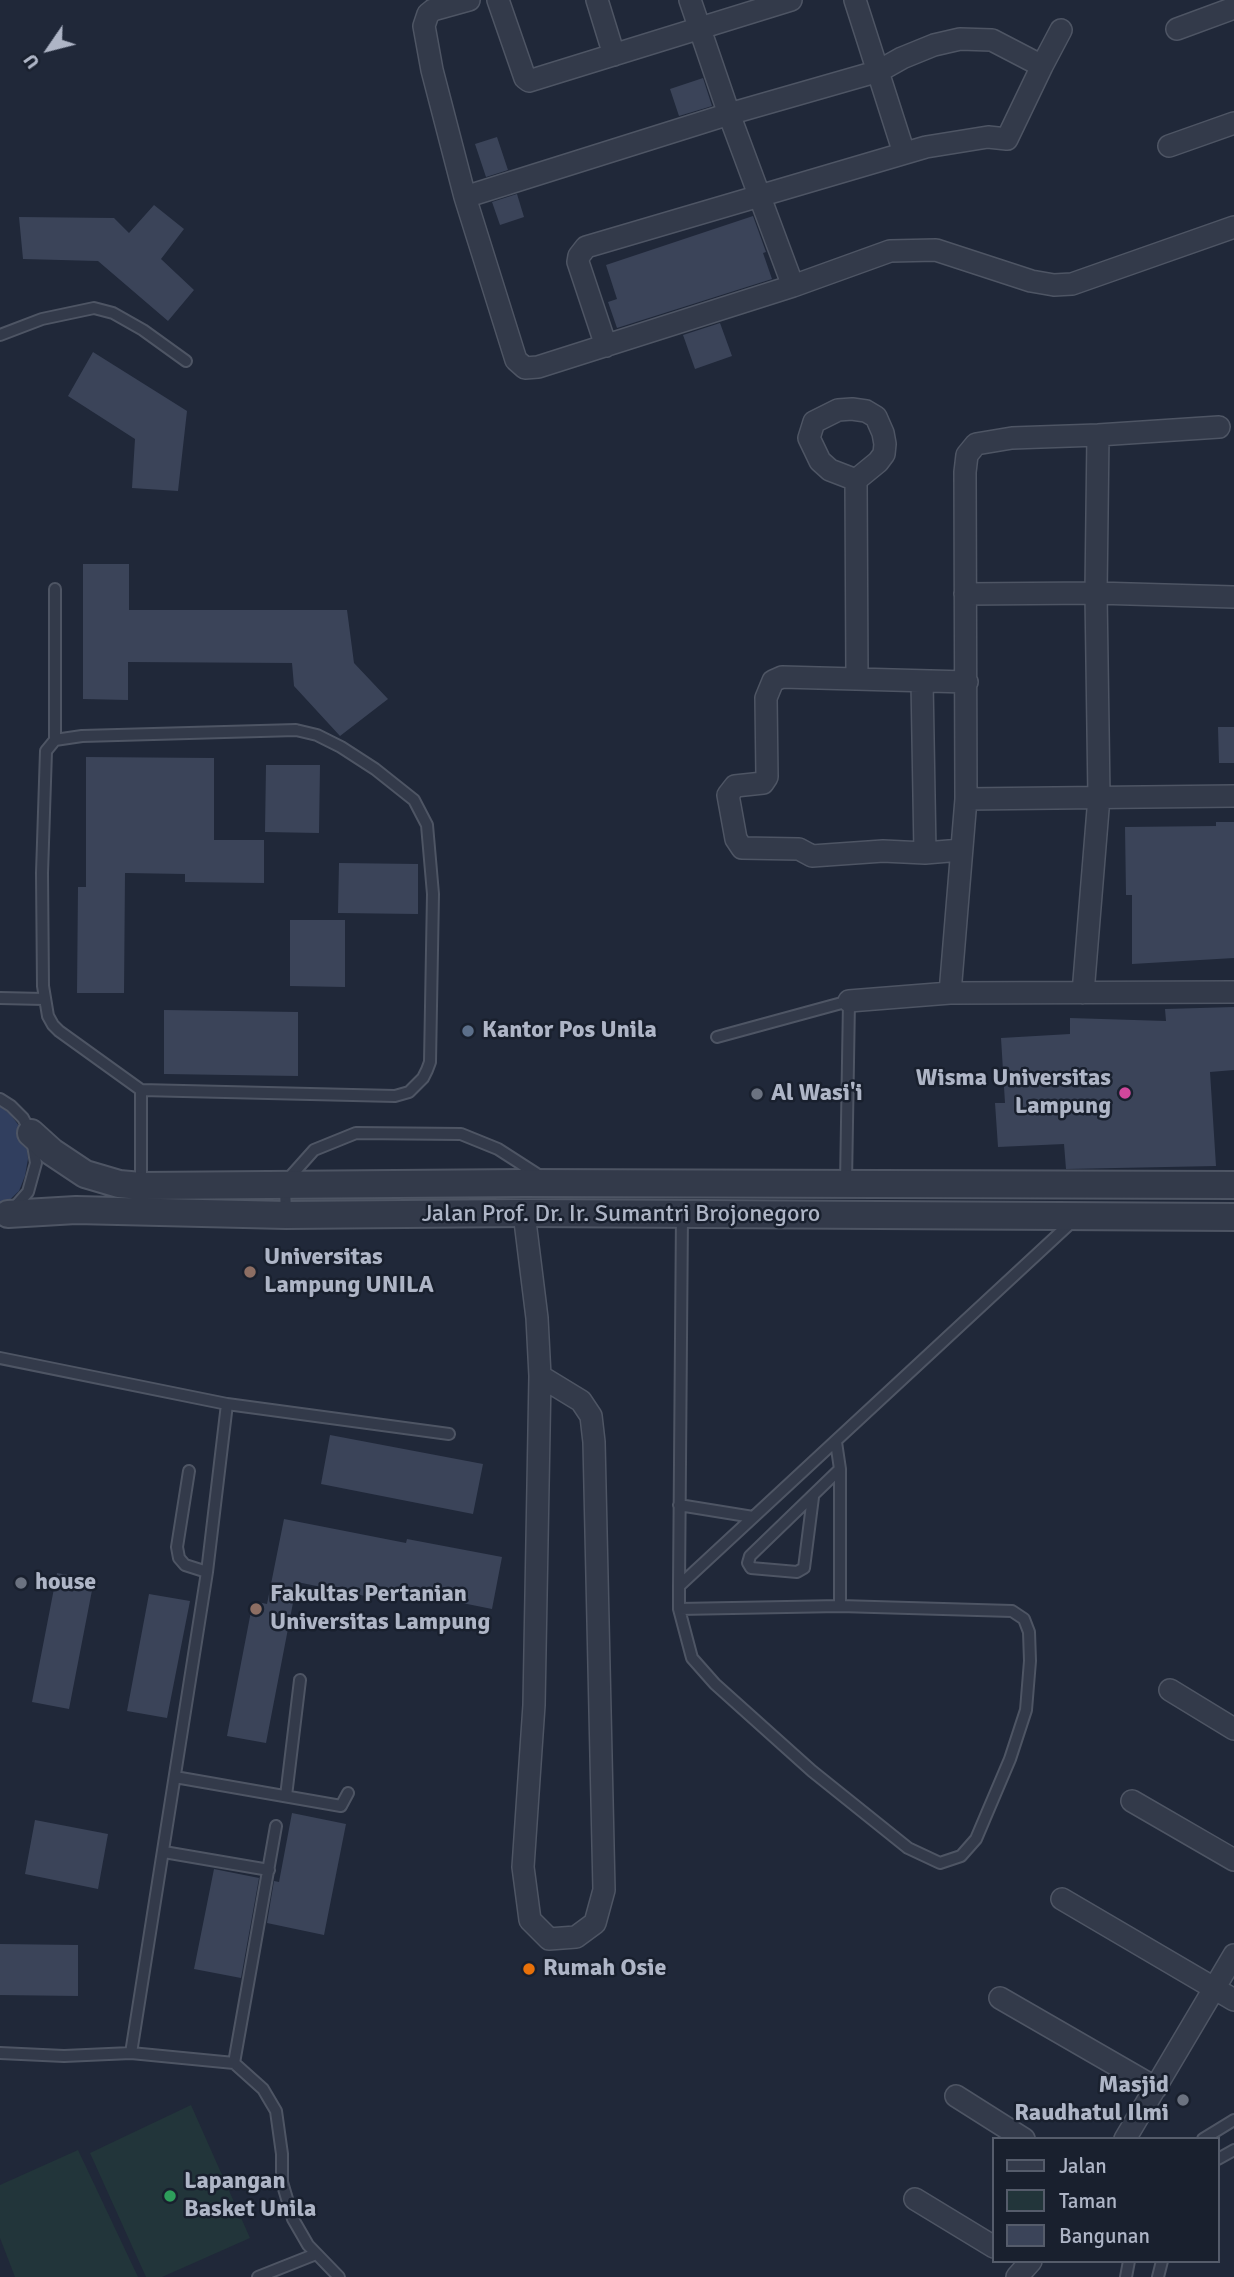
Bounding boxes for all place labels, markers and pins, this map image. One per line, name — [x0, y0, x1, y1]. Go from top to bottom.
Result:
place label: Kantor Pos Unila — [482, 1017, 657, 1045]
marker: Kantor Pos Unila — [460, 1023, 476, 1039]
place label: Wisma Universitas Lampung — [916, 1065, 1111, 1121]
place label: Al Wasi'i — [771, 1080, 863, 1108]
marker: Wisma Universitas Lampung — [1117, 1085, 1133, 1101]
marker: Al Wasi'i — [749, 1086, 765, 1102]
place label: Universitas Lampung UNILA — [264, 1244, 434, 1300]
marker: Universitas Lampung UNILA — [242, 1264, 258, 1280]
place label: house — [35, 1569, 96, 1597]
marker: house — [13, 1575, 29, 1591]
place label: Fakultas Pertanian Universitas Lampung — [270, 1581, 490, 1637]
marker: Fakultas Pertanian Universitas Lampung — [248, 1601, 264, 1617]
place label: Rumah Osie — [543, 1955, 666, 1983]
marker: Rumah Osie — [521, 1961, 537, 1977]
place label: Masjid Raudhatul Ilmi — [1014, 2072, 1169, 2128]
marker: Masjid Raudhatul Ilmi — [1175, 2092, 1191, 2108]
place label: Lapangan Basket Unila — [184, 2168, 316, 2224]
marker: Lapangan Basket Unila — [162, 2188, 178, 2204]

